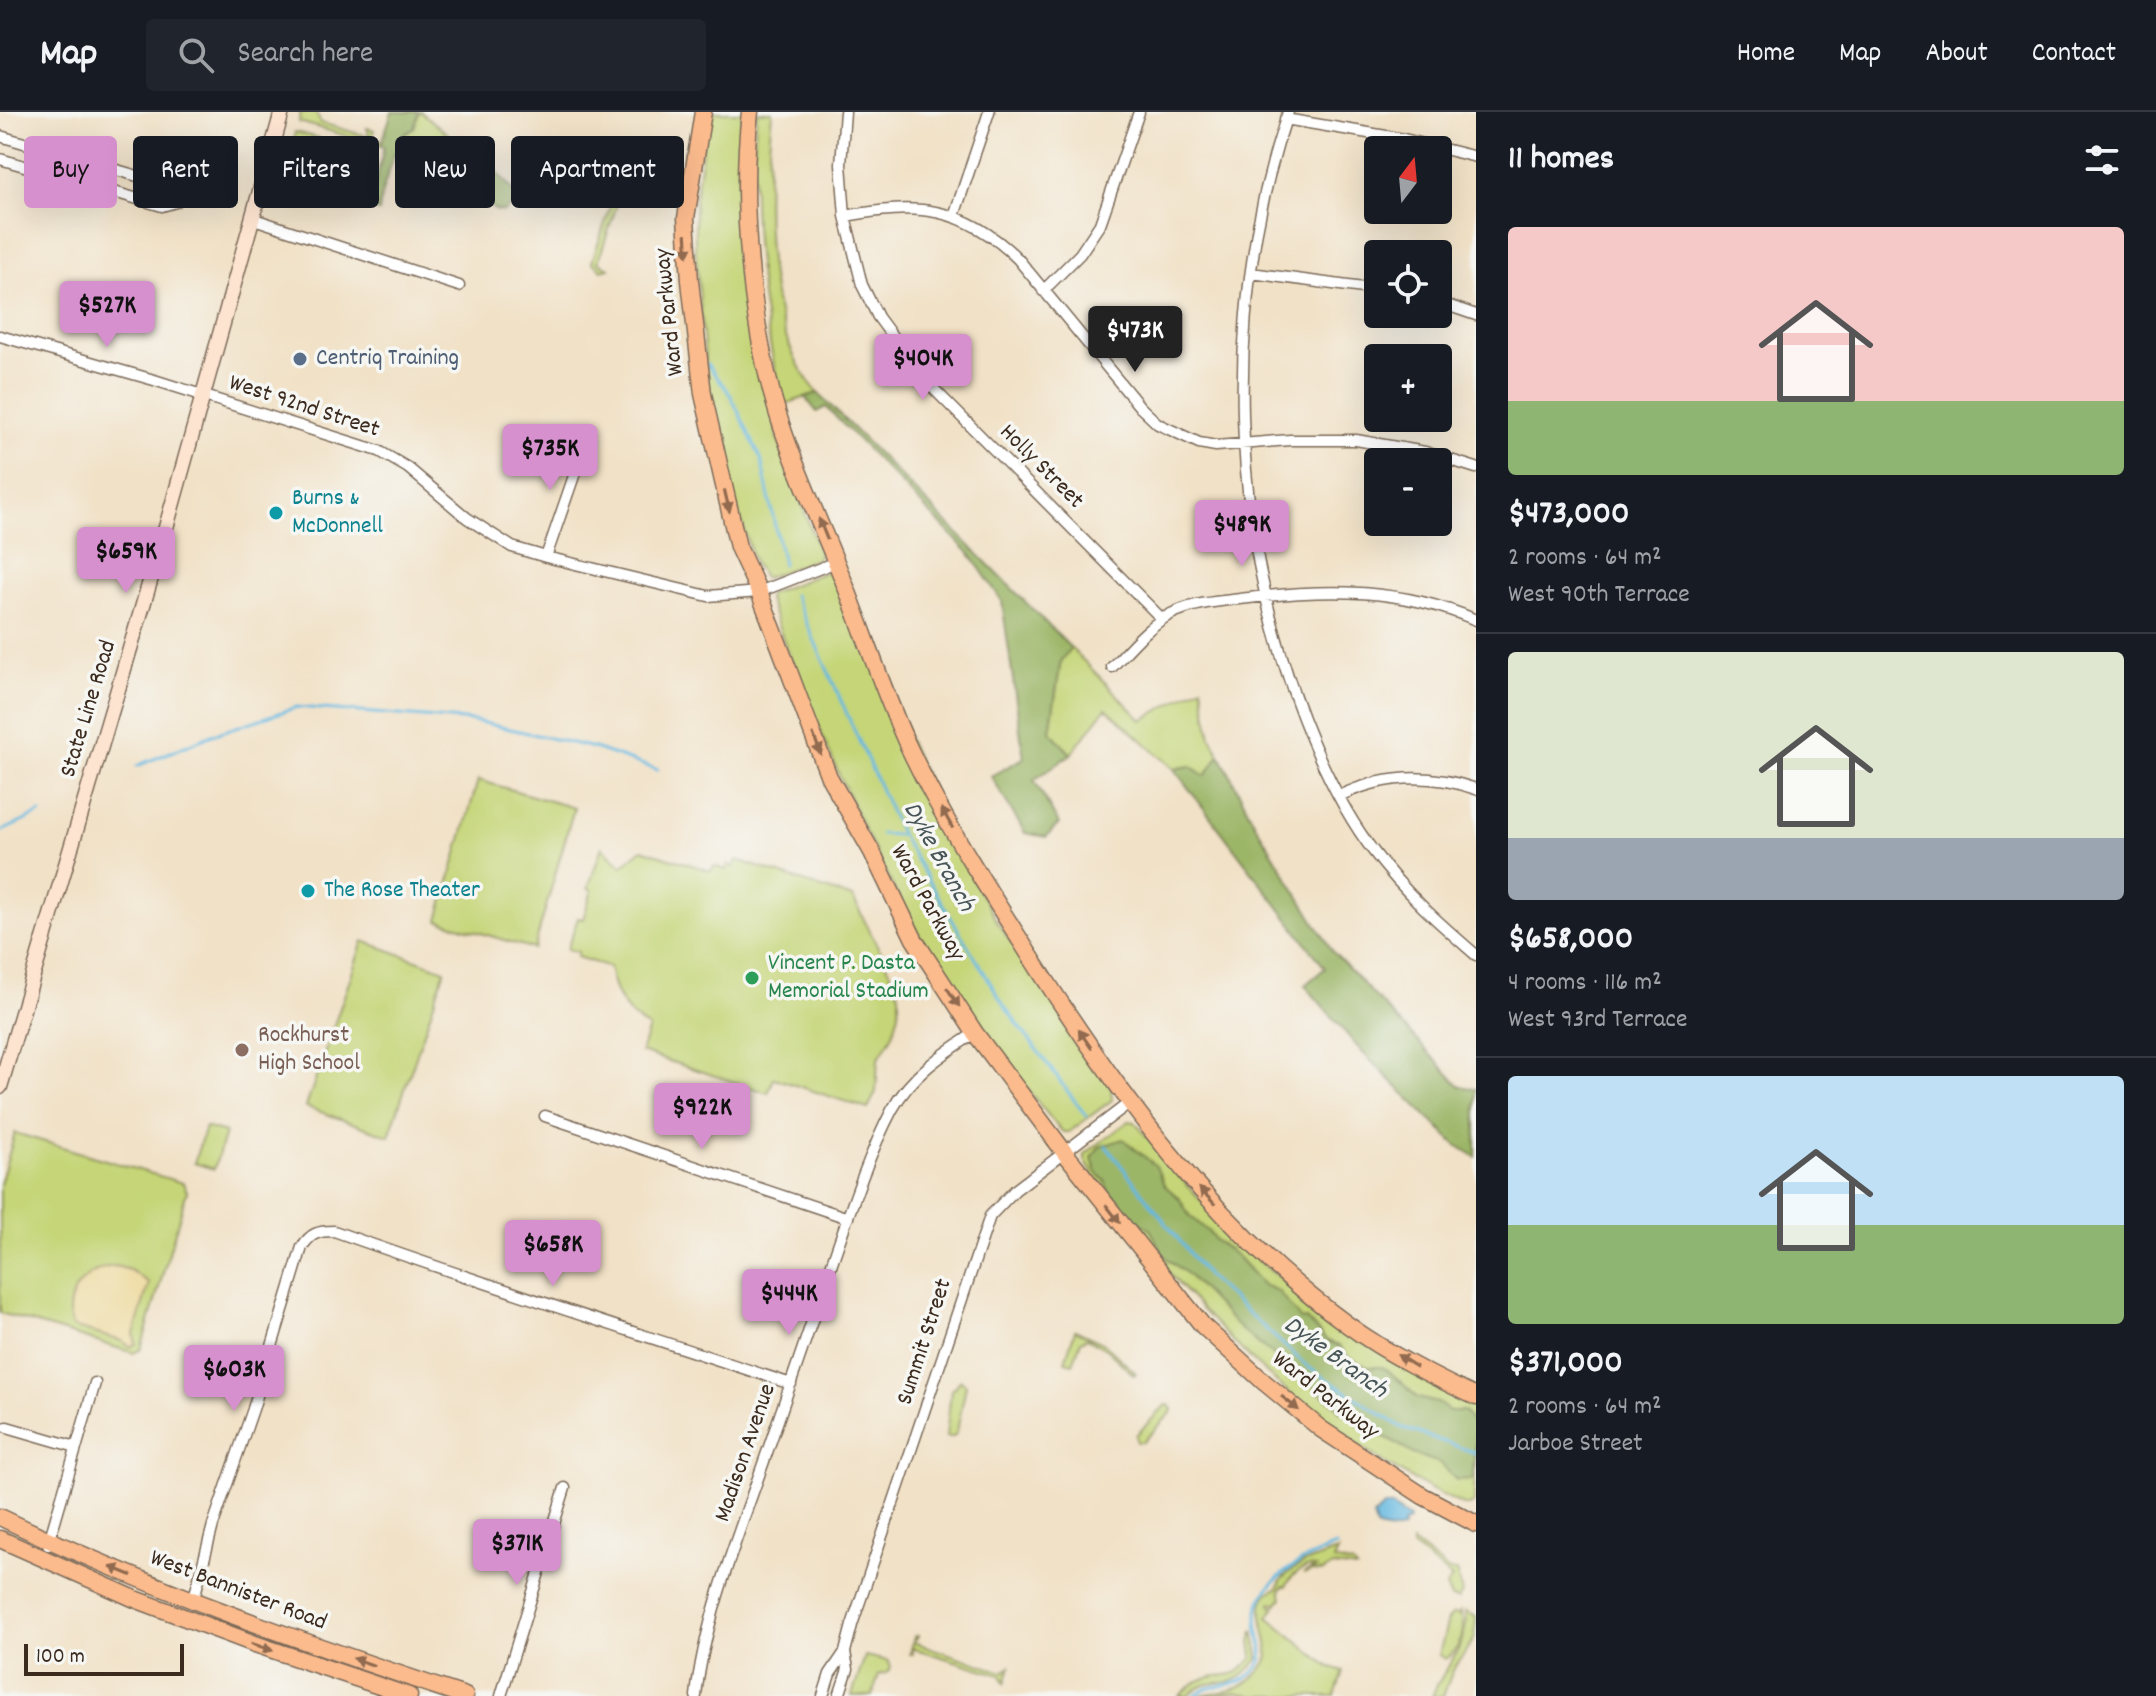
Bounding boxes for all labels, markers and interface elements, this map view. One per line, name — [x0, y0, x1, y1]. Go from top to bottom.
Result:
search box — [146, 19, 706, 91]
text: Map — [40, 28, 98, 83]
icon: search — [174, 33, 218, 77]
text: Search here — [238, 34, 373, 77]
text: Home — [1737, 35, 1795, 75]
text: Map — [1839, 35, 1881, 75]
text: About — [1925, 35, 1988, 75]
text: Contact — [2032, 35, 2116, 75]
chip: Buy — [24, 136, 117, 208]
chip: Rent — [133, 136, 238, 208]
chip: Filters — [254, 136, 379, 208]
chip: New — [395, 136, 495, 208]
chip: Apartment — [511, 136, 684, 208]
north arrow — [1364, 136, 1452, 224]
map controls — [1364, 136, 1452, 536]
text: 11 homes — [1508, 136, 1614, 185]
icon: filters — [2080, 138, 2124, 182]
one-way arrow — [681, 233, 694, 258]
button: locate — [1364, 240, 1452, 328]
street label: Ward Parkway — [646, 245, 694, 377]
icon: home — [1744, 279, 1888, 423]
pin: $527K — [51, 281, 163, 349]
text: $527K — [78, 288, 136, 325]
pin: $473K — [1079, 306, 1191, 374]
text: $473K — [1106, 313, 1164, 350]
pin: $404K — [867, 334, 979, 402]
text: $404K — [893, 341, 953, 378]
place label: Centriq Training — [316, 342, 459, 376]
button: + — [1364, 344, 1452, 432]
marker: Centriq Training — [291, 350, 309, 368]
street label: West 92nd Street — [224, 367, 384, 447]
street label: Holly Street — [991, 417, 1091, 517]
pin: $735K — [494, 424, 606, 492]
text: $735K — [521, 431, 579, 468]
button: − — [1364, 448, 1452, 536]
place label: Burns & McDonnell — [292, 482, 383, 544]
one-way arrow — [722, 489, 734, 514]
text: $473,000 — [1508, 491, 1630, 540]
pin: $489K — [1186, 500, 1298, 568]
marker: Burns & McDonnell — [267, 504, 285, 522]
text: $489K — [1213, 507, 1271, 544]
one-way arrow — [816, 517, 829, 541]
pin: $659K — [70, 527, 182, 595]
text: $659K — [95, 534, 157, 571]
text: 2 rooms · 64 m² — [1508, 540, 1662, 577]
text: West 90th Terrace — [1508, 577, 1690, 614]
street label: State Line Road — [52, 636, 126, 782]
icon: home — [1744, 704, 1888, 848]
one-way arrow — [811, 733, 824, 757]
water label: Dyke Branch — [893, 795, 984, 920]
one-way arrow — [941, 807, 954, 830]
street label: Ward Parkway — [881, 839, 974, 968]
place label: The Rose Theater — [324, 874, 480, 908]
marker: The Rose Theater — [299, 882, 317, 900]
text: $658,000 — [1508, 916, 1633, 965]
place label: Vincent P. Dasta Memorial Stadium — [768, 947, 929, 1009]
text: 4 rooms · 116 m² — [1508, 965, 1662, 1002]
marker: Vincent P. Dasta Memorial Stadium — [743, 969, 761, 987]
one-way arrow — [946, 987, 961, 1008]
text: West 93rd Terrace — [1508, 1002, 1687, 1039]
place label: Rockhurst High School — [258, 1019, 360, 1081]
one-way arrow — [1078, 1028, 1093, 1049]
marker: Rockhurst High School — [233, 1041, 251, 1059]
pin: $922K — [646, 1083, 758, 1151]
text: $922K — [672, 1090, 732, 1127]
icon: home — [1744, 1128, 1888, 1272]
one-way arrow — [1199, 1187, 1217, 1206]
one-way arrow — [1104, 1204, 1121, 1224]
pin: $658K — [497, 1220, 609, 1288]
text: $658K — [523, 1227, 583, 1264]
pin: $444K — [733, 1269, 845, 1337]
street label: Summit Street — [889, 1274, 961, 1410]
text: $444K — [760, 1276, 818, 1313]
water label: Dyke Branch — [1275, 1308, 1396, 1409]
text: $371,000 — [1508, 1340, 1623, 1389]
street label: Ward Parkway — [1264, 1343, 1387, 1450]
pin: $603K — [178, 1345, 290, 1413]
text: $603K — [202, 1352, 266, 1389]
one-way arrow — [1396, 1355, 1418, 1369]
street label: Madison Avenue — [706, 1379, 786, 1527]
text: 2 rooms · 64 m² — [1508, 1389, 1662, 1426]
one-way arrow — [1280, 1394, 1300, 1411]
text: Jarboe Street — [1508, 1426, 1643, 1463]
pin: $371K — [461, 1519, 573, 1587]
text: $371K — [491, 1526, 543, 1563]
street label: West Bannister Road — [145, 1542, 331, 1640]
one-way arrow — [109, 1565, 133, 1578]
scale bar — [24, 1640, 184, 1676]
one-way arrow — [250, 1641, 274, 1653]
text: 100 m — [36, 1642, 85, 1673]
one-way arrow — [352, 1656, 376, 1668]

